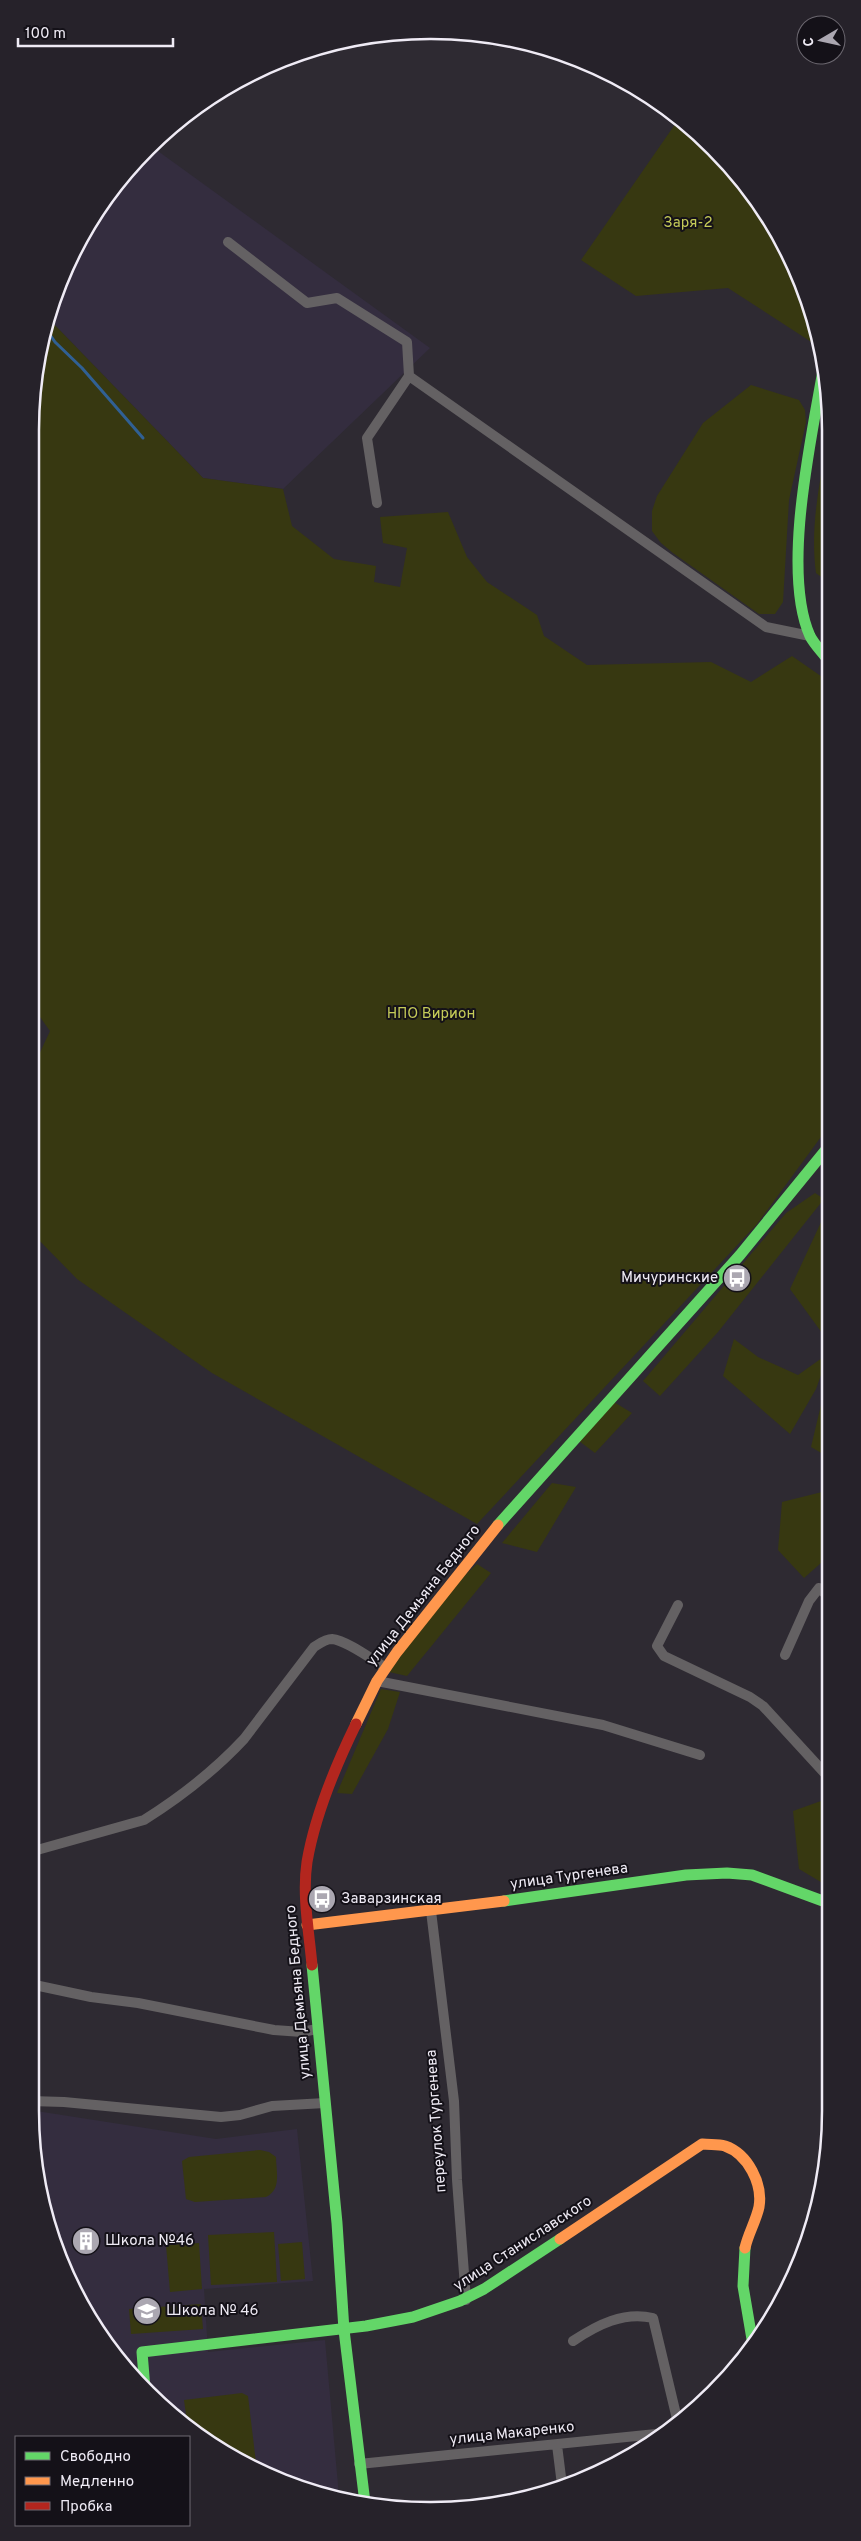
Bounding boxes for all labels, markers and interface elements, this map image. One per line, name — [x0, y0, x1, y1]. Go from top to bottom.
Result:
scale bar — [18, 15, 172, 47]
north arrow — [796, 15, 846, 65]
text: 100 m — [25, 25, 66, 44]
text: С — [801, 36, 819, 48]
park label: Заря-2 — [663, 214, 713, 233]
park label: НПО Вирион — [387, 1005, 475, 1024]
bus stop icon: Мичуринские — [722, 1263, 752, 1293]
place label: Мичуринские — [621, 1269, 718, 1288]
street label: улица Демьяна Бедного — [363, 1521, 485, 1671]
street label: улица Тургенева — [509, 1859, 629, 1895]
bus stop icon: Заварзинская — [307, 1884, 337, 1914]
place label: Заварзинская — [341, 1890, 442, 1909]
street label: улица Демьяна Бедного — [282, 1904, 316, 2080]
street label: переулок Тургенева — [423, 2049, 451, 2193]
street label: улица Станиславского — [450, 2192, 596, 2296]
building icon: Школа №46 — [71, 2226, 101, 2256]
place label: Школа №46 — [105, 2232, 194, 2251]
school or university icon: Школа № 46 — [132, 2296, 162, 2326]
place label: Школа № 46 — [166, 2302, 259, 2321]
street label: улица Макаренко — [449, 2418, 575, 2450]
legend — [15, 2436, 190, 2526]
text: Свободно — [60, 2448, 131, 2467]
text: Медленно — [60, 2473, 134, 2492]
text: Пробка — [60, 2498, 112, 2517]

